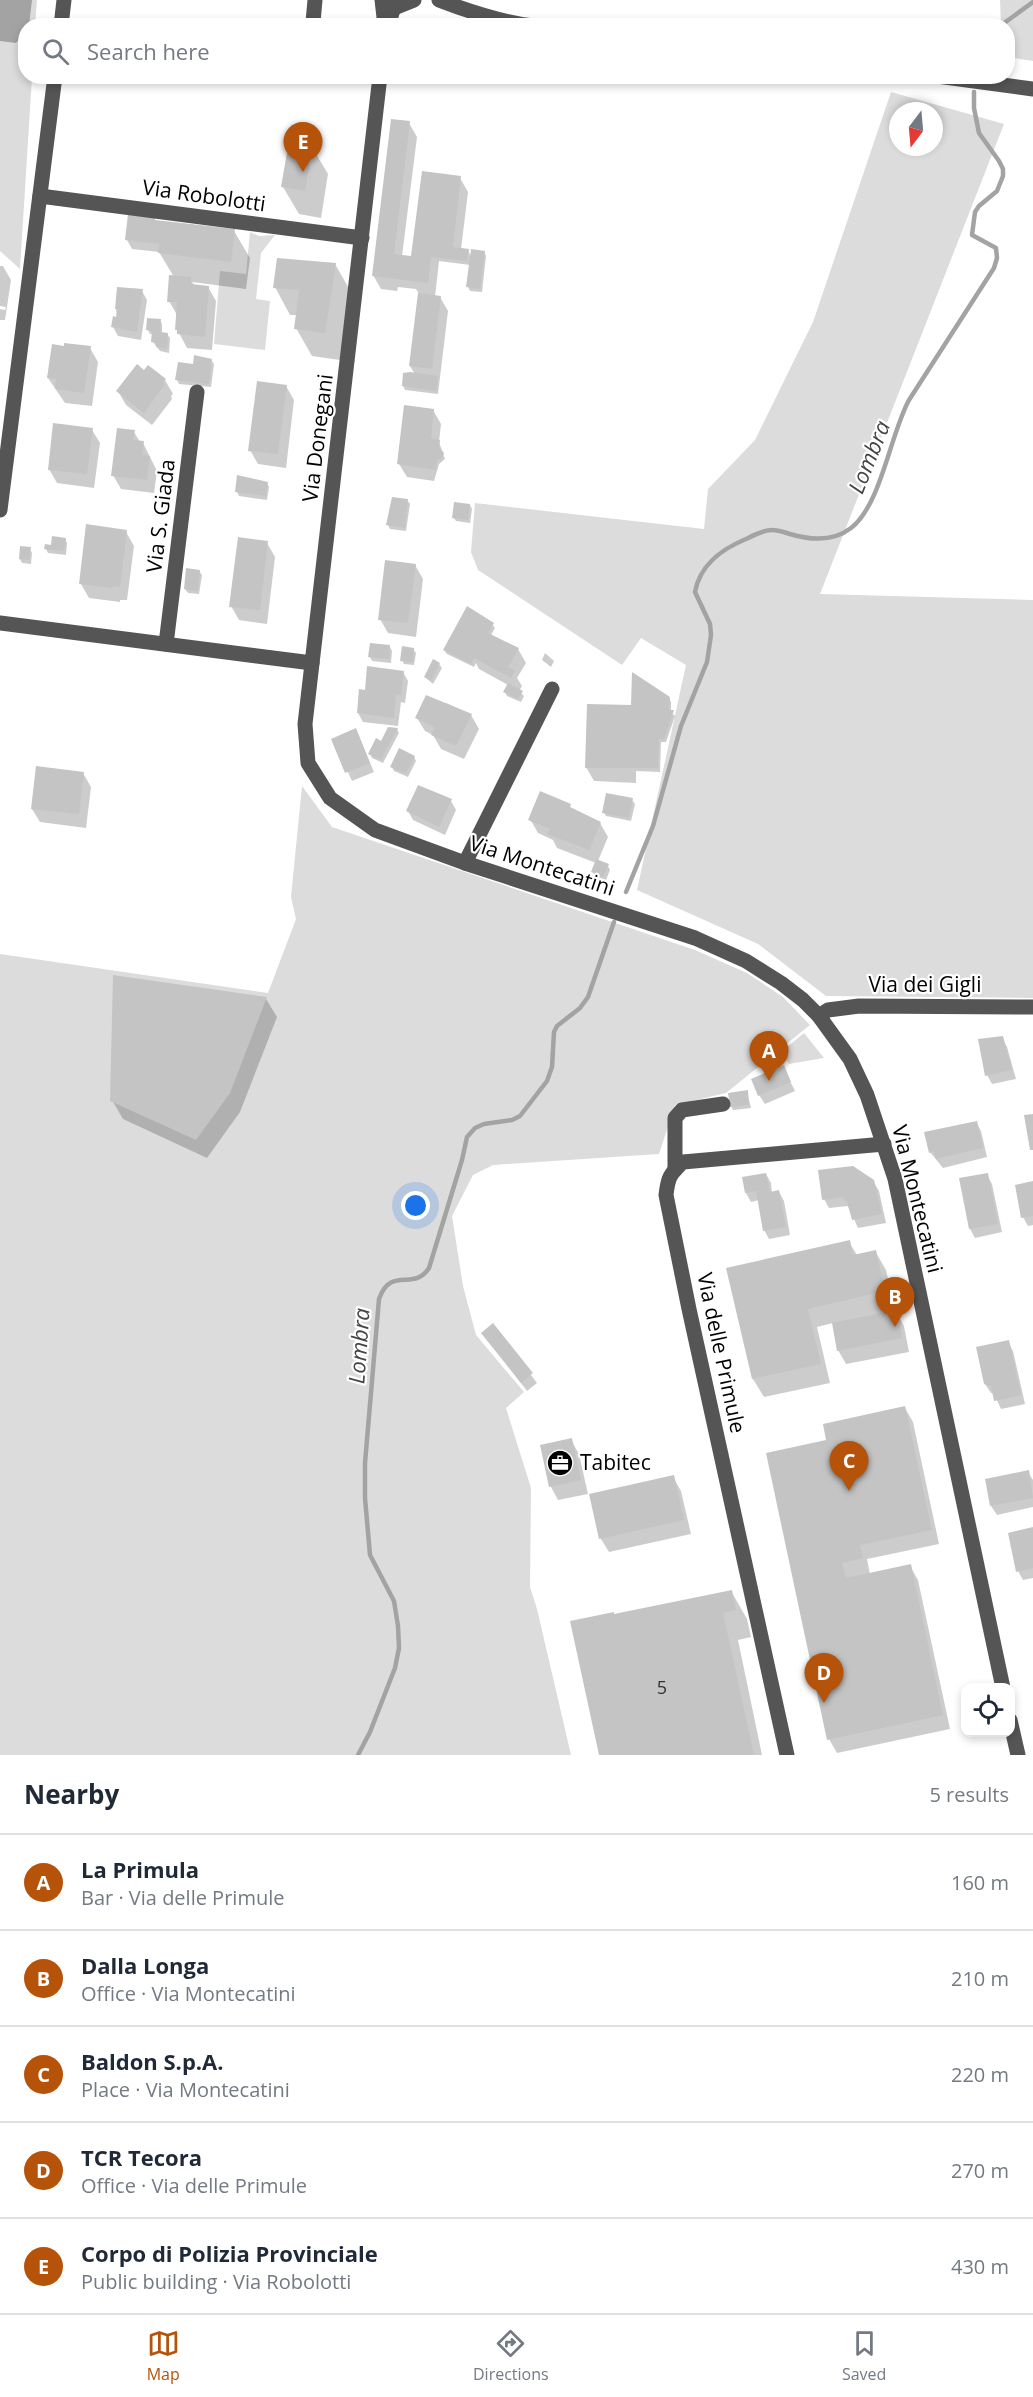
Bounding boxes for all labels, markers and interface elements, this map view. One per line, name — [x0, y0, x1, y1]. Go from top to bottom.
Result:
search box — [18, 18, 1015, 84]
icon: search — [39, 35, 72, 68]
text: Search here — [87, 36, 210, 66]
north arrow — [889, 102, 943, 156]
pin: E — [284, 122, 322, 172]
street label: Via Robolotti — [141, 173, 268, 218]
street label: Via Donegani — [295, 372, 339, 503]
water label: Lombra — [840, 416, 896, 497]
street label: Via S. Giada — [139, 458, 181, 574]
street label: Via Montecatini — [466, 828, 619, 902]
street label: Via dei Gigli — [869, 970, 981, 998]
pin: A — [750, 1032, 788, 1081]
street label: Via Montecatini — [886, 1122, 950, 1276]
your location — [401, 1191, 430, 1220]
street label: Via delle Primule — [691, 1270, 753, 1436]
pin: B — [876, 1278, 914, 1327]
water label: Lombra — [340, 1307, 376, 1385]
pin: C — [830, 1442, 868, 1491]
office icon: Tabitec — [545, 1448, 575, 1478]
place label: Tabitec — [580, 1448, 651, 1476]
pin: D — [804, 1654, 844, 1703]
house number: 5 — [657, 1675, 667, 1699]
map controls — [961, 1683, 1015, 1737]
button: locate — [961, 1683, 1015, 1737]
text: Nearby — [24, 1776, 119, 1812]
text: 5 results — [929, 1781, 1009, 1808]
text: La Primula — [81, 1854, 199, 1884]
text: A — [37, 1869, 50, 1896]
text: 160 m — [951, 1869, 1009, 1896]
text: Bar · Via delle Primule — [81, 1884, 284, 1911]
text: Dalla Longa — [81, 1950, 209, 1980]
text: B — [37, 1965, 50, 1992]
text: 210 m — [951, 1965, 1009, 1992]
text: Office · Via Montecatini — [81, 1980, 296, 2007]
text: Baldon S.p.A. — [81, 2046, 224, 2076]
text: C — [37, 2061, 50, 2088]
text: 220 m — [951, 2061, 1009, 2088]
text: Place · Via Montecatini — [81, 2076, 290, 2103]
text: TCR Tecora — [81, 2142, 202, 2172]
text: D — [36, 2157, 51, 2184]
text: 270 m — [951, 2157, 1009, 2184]
text: Office · Via delle Primule — [81, 2172, 307, 2199]
text: Corpo di Polizia Provinciale — [81, 2238, 378, 2268]
text: E — [38, 2253, 49, 2280]
text: 430 m — [951, 2253, 1009, 2280]
text: Public building · Via Robolotti — [81, 2268, 351, 2295]
tab: Map — [147, 2327, 180, 2385]
tab: Directions — [473, 2327, 549, 2385]
tab: Saved — [842, 2327, 886, 2385]

